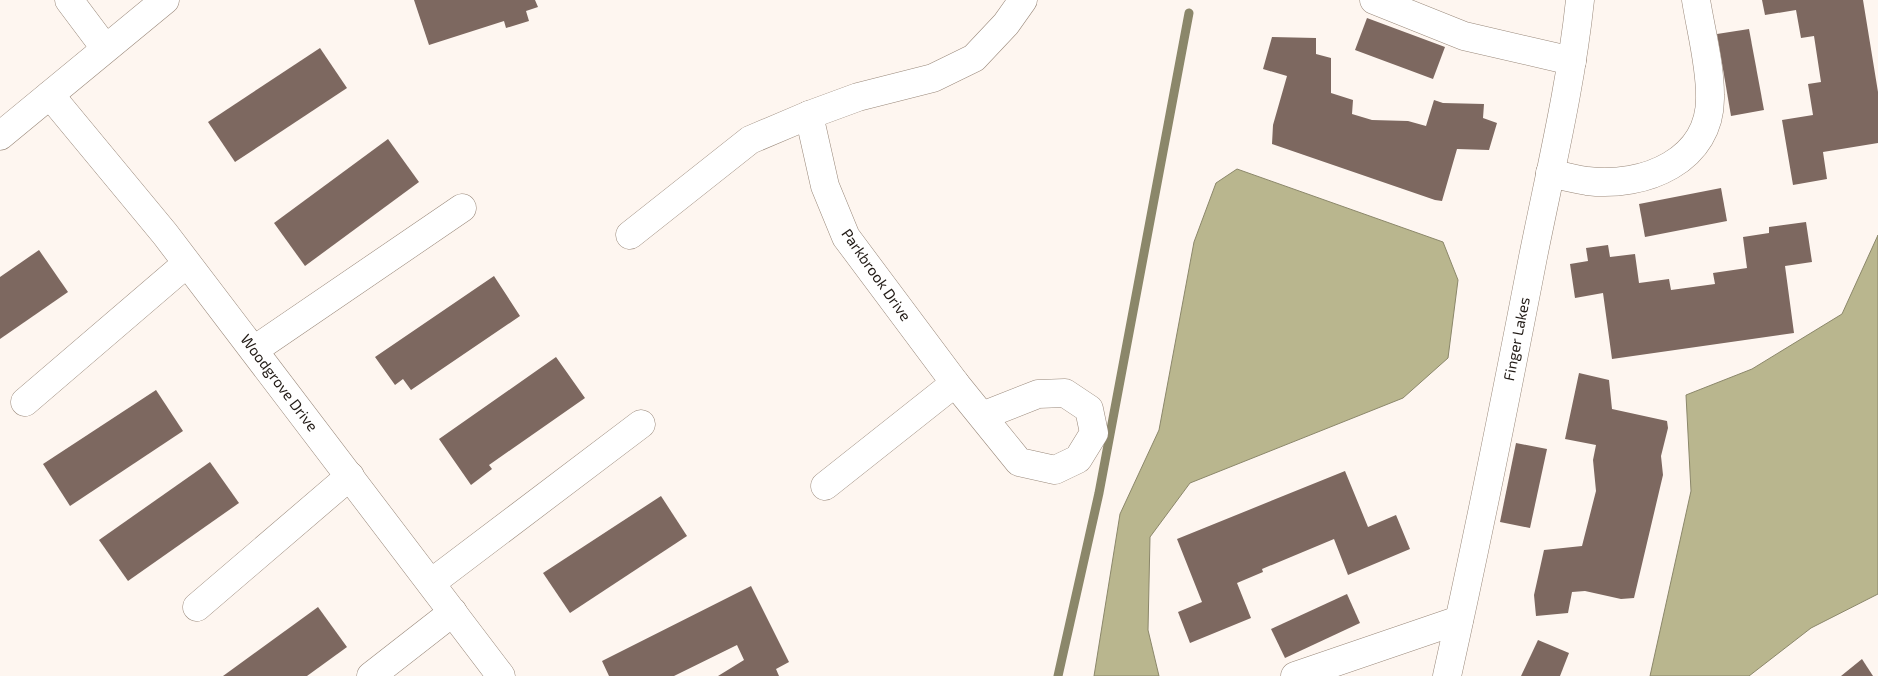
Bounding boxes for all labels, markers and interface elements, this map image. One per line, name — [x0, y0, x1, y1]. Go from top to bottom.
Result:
street label: Parkbrook Drive — [838, 225, 915, 324]
street label: Finger Lakes — [1499, 295, 1533, 382]
street label: Woodgrove Drive — [237, 330, 322, 435]

